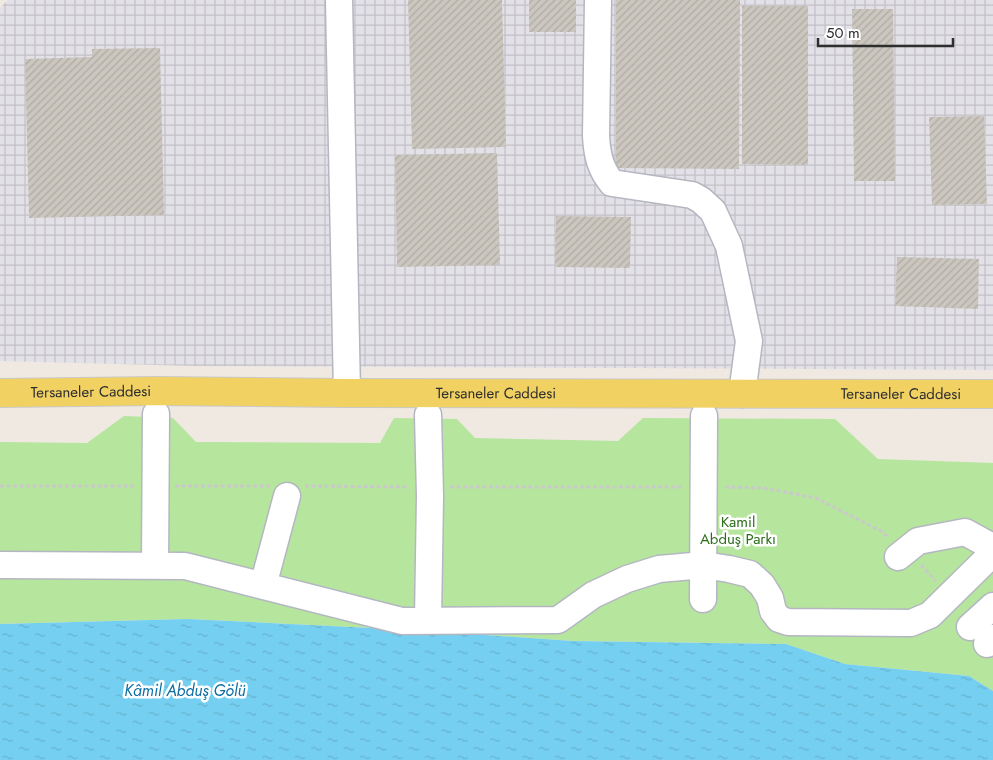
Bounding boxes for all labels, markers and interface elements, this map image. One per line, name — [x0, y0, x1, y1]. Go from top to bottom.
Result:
scale bar — [818, 15, 953, 47]
text: 50 m — [826, 22, 860, 44]
street label: Tersaneler Caddesi — [31, 380, 151, 404]
street label: Tersaneler Caddesi — [436, 382, 556, 404]
street label: Tersaneler Caddesi — [841, 383, 961, 405]
park label: Kamil Abduş Parkı — [700, 511, 776, 550]
water label: Kâmil Abduş Gölü — [124, 679, 246, 702]

